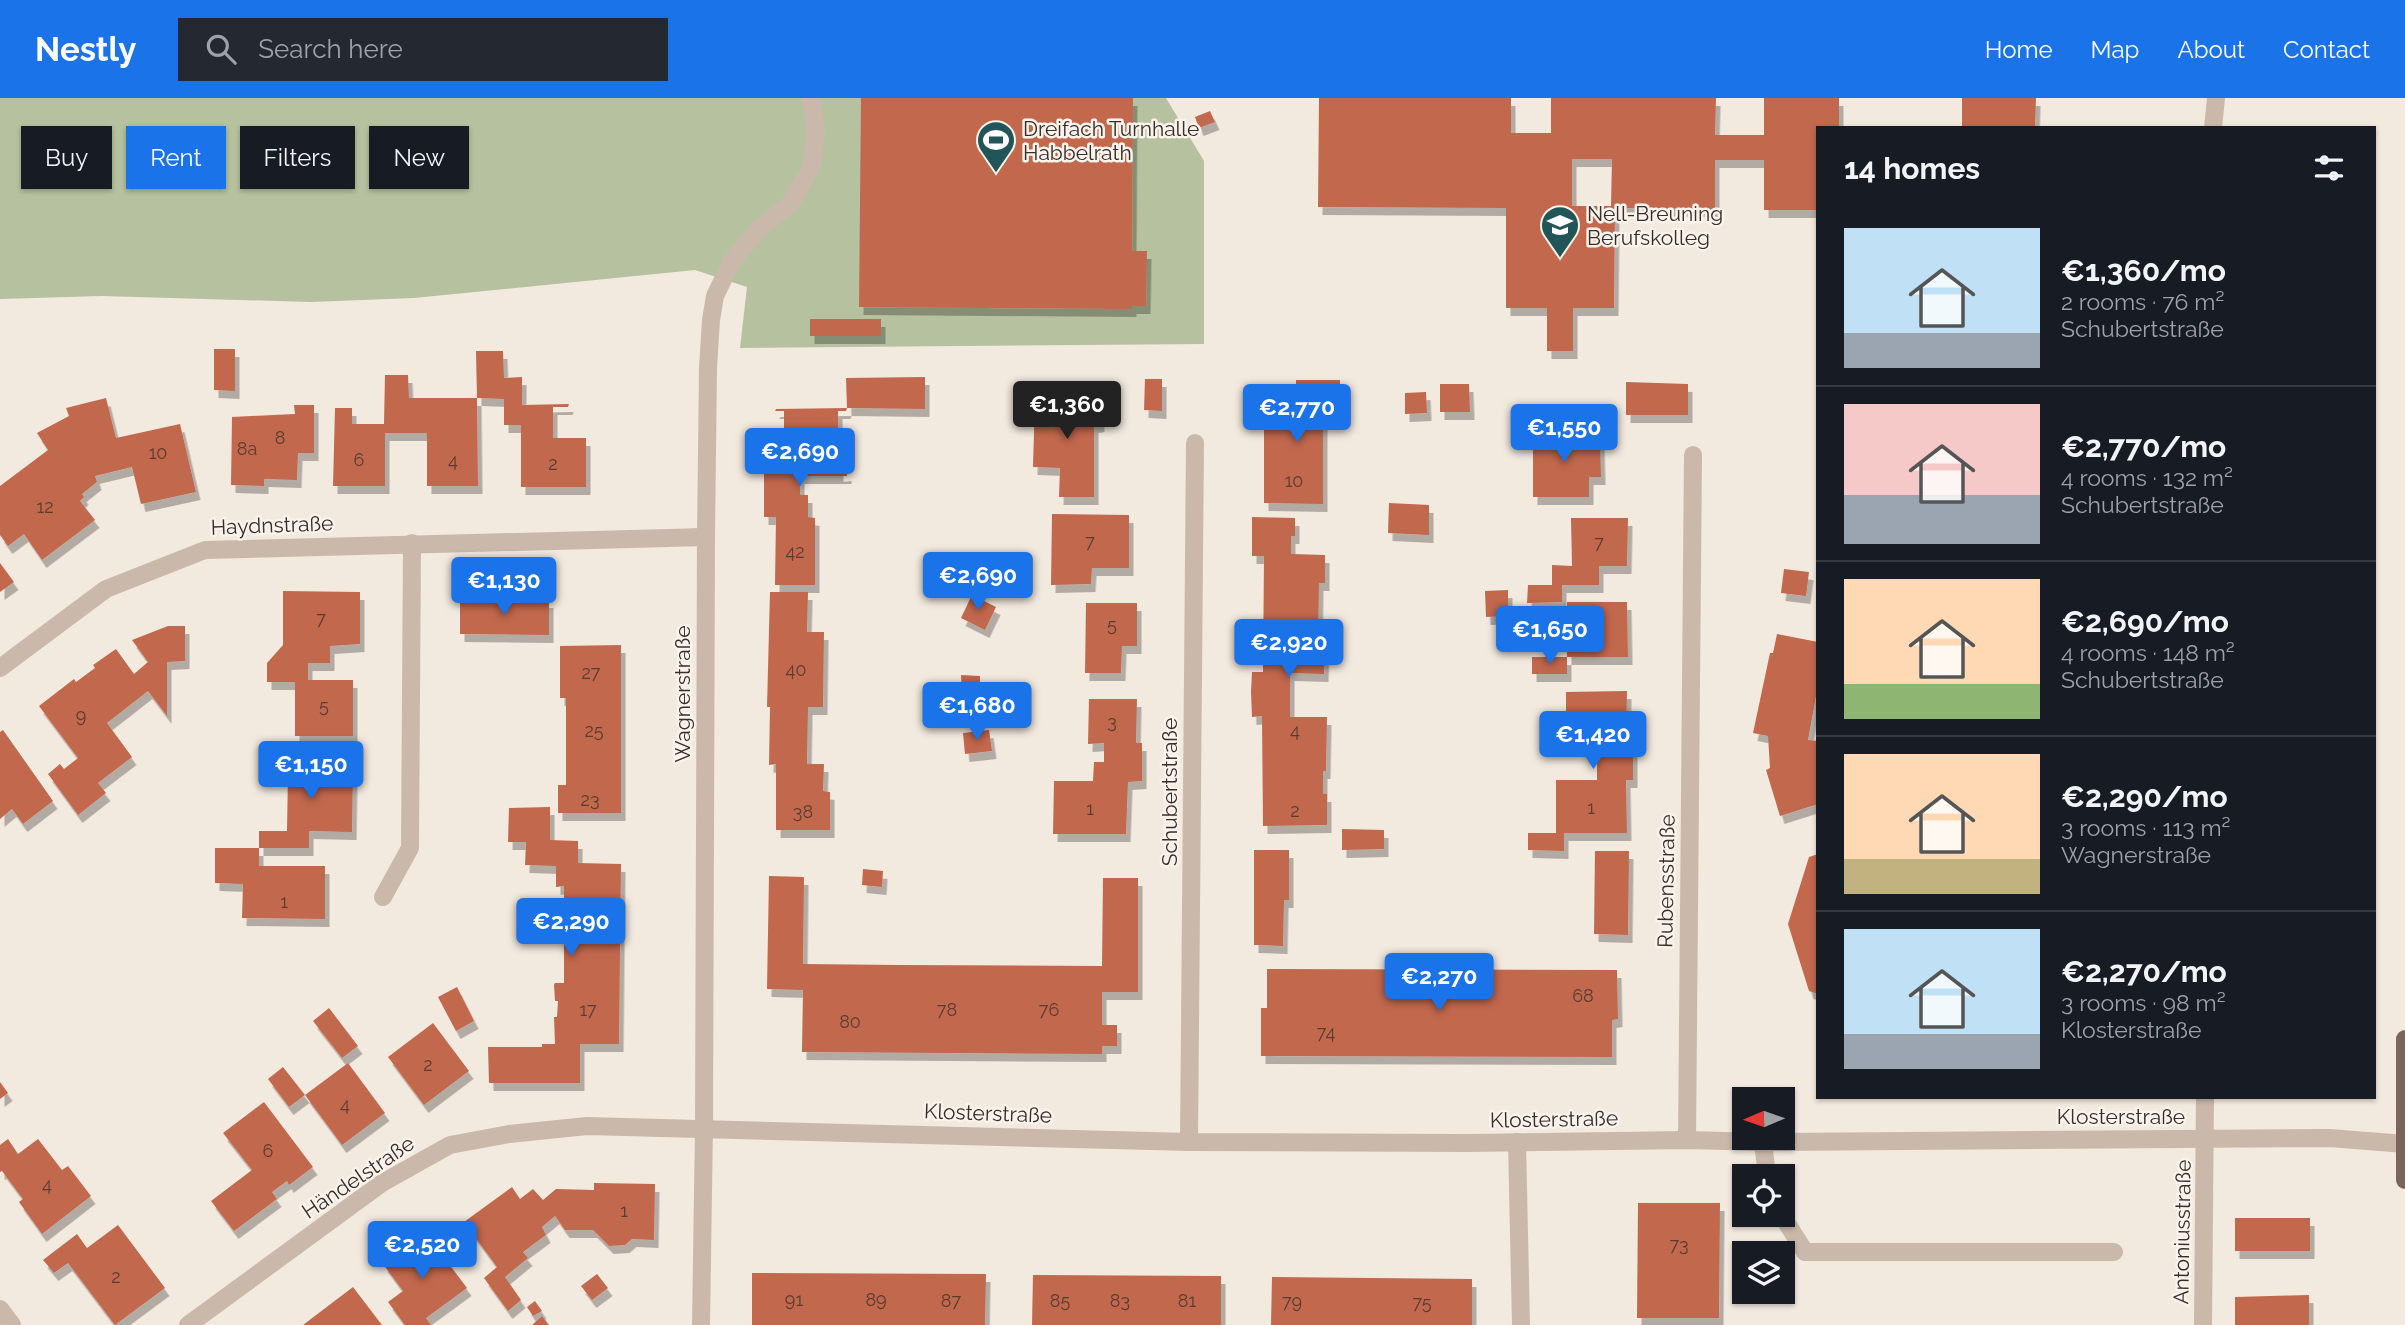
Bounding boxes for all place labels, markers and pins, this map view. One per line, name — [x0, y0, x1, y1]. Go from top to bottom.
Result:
place label: Dreifach Turnhalle Habbelrath — [1023, 116, 1199, 165]
sports icon: Dreifach Turnhalle Habbelrath — [975, 119, 1017, 174]
place label: Nell-Breuning Berufskolleg — [1587, 201, 1723, 250]
school or university icon: Nell-Breuning Berufskolleg — [1539, 204, 1581, 259]
pin: €1,360 — [1010, 382, 1124, 441]
pin: €2,770 — [1240, 384, 1354, 444]
pin: €1,550 — [1507, 404, 1621, 464]
pin: €2,690 — [743, 428, 857, 488]
pin: €2,690 — [921, 552, 1035, 612]
pin: €1,130 — [447, 558, 561, 617]
pin: €1,650 — [1493, 606, 1607, 666]
pin: €2,920 — [1232, 620, 1346, 679]
pin: €1,680 — [920, 682, 1034, 742]
pin: €1,420 — [1536, 712, 1650, 771]
pin: €1,150 — [254, 742, 368, 801]
pin: €2,290 — [514, 898, 628, 958]
pin: €2,270 — [1382, 954, 1496, 1013]
pin: €2,520 — [365, 1222, 479, 1281]

